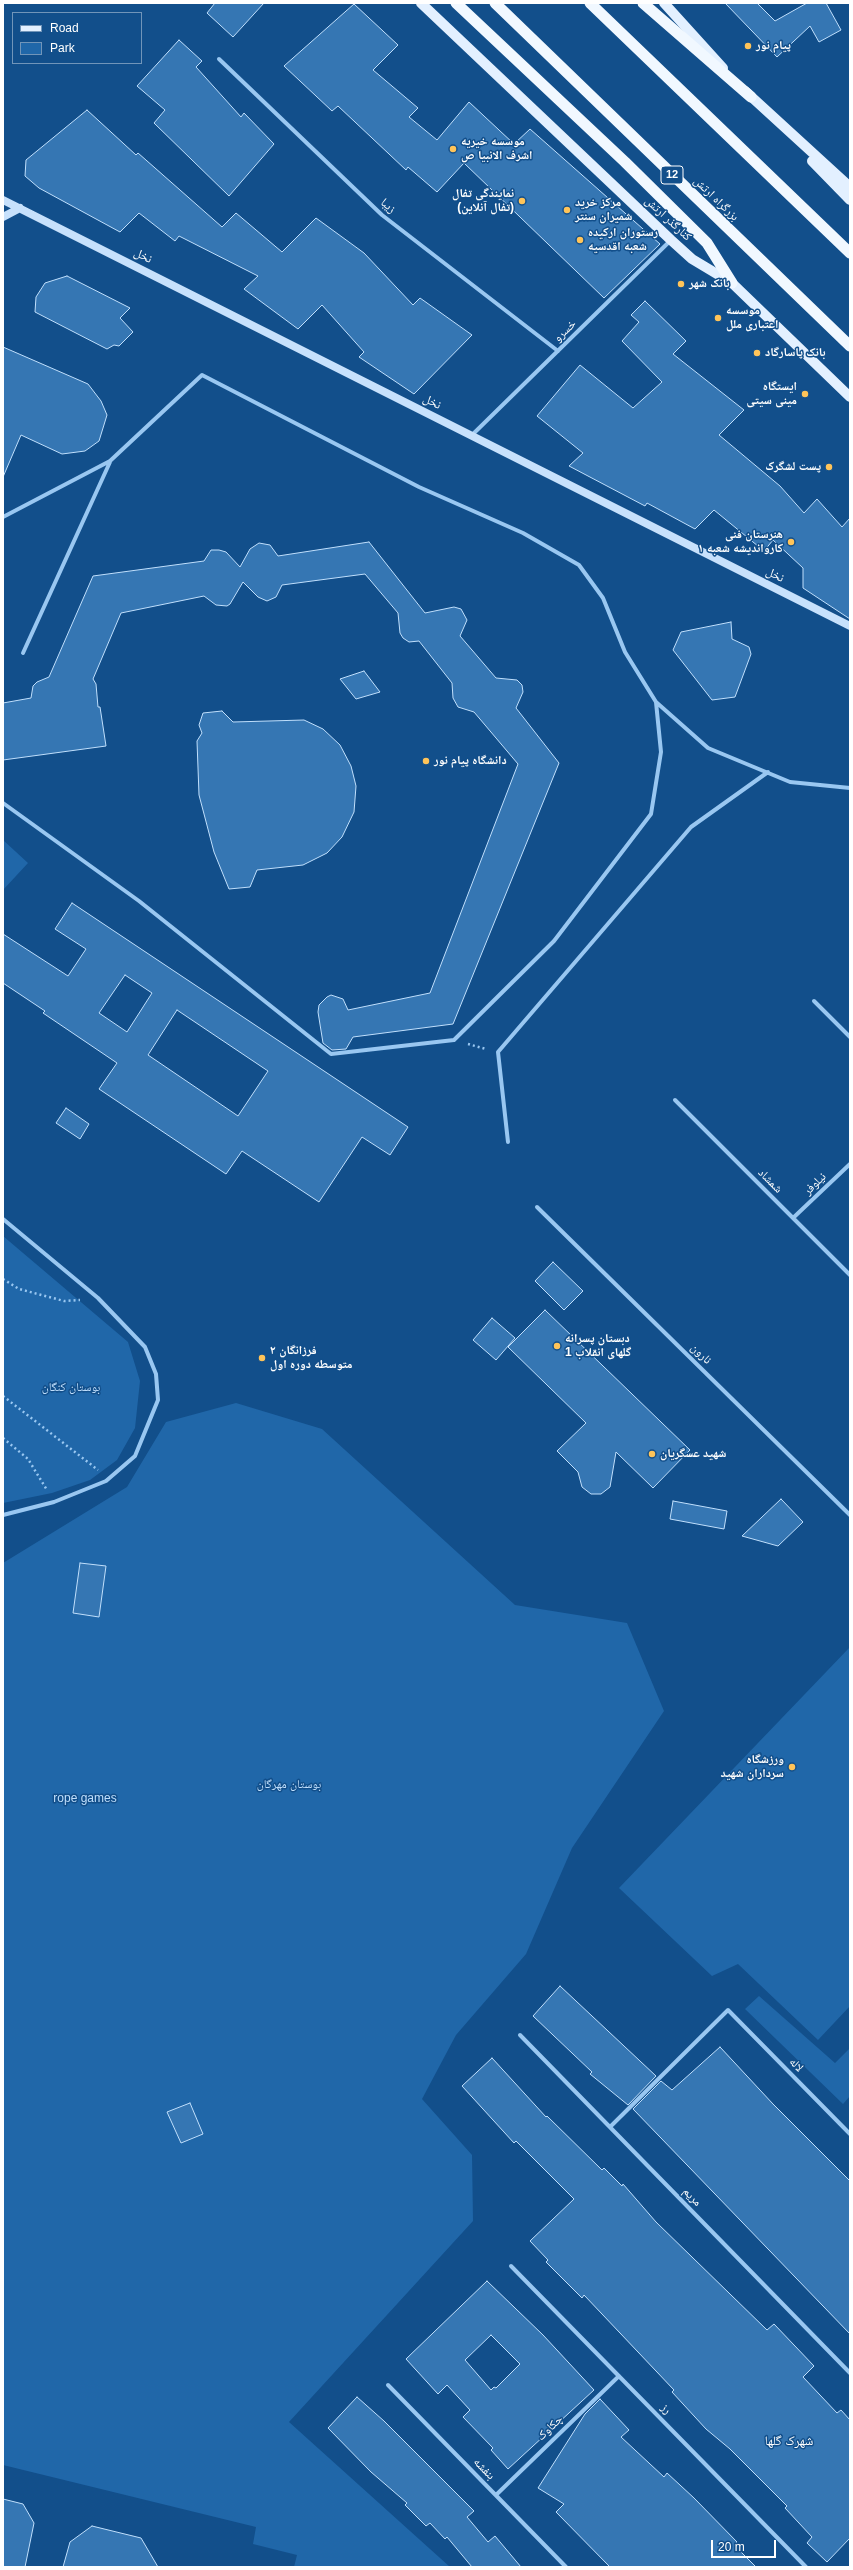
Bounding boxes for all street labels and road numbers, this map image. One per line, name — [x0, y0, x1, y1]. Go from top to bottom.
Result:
road number: 12 — [661, 166, 683, 184]
street label: بزرگراه ارتش — [690, 174, 742, 224]
street label: کنارگذر ارتش — [642, 194, 694, 244]
street label: زیبا — [378, 196, 398, 216]
street label: نخل — [132, 245, 154, 267]
street label: خسرو — [551, 317, 579, 345]
street label: نخل — [421, 391, 443, 413]
street label: نخل — [764, 564, 786, 586]
street label: شمشاد — [755, 1166, 785, 1196]
street label: نیلوفر — [801, 1170, 829, 1198]
street label: نارون — [688, 1341, 714, 1367]
street label: لاله — [786, 2055, 806, 2075]
street label: مریم — [680, 2185, 704, 2209]
street label: رز — [658, 2401, 674, 2417]
street label: چکاوک — [534, 2412, 566, 2444]
street label: بنفشه — [470, 2455, 498, 2483]

